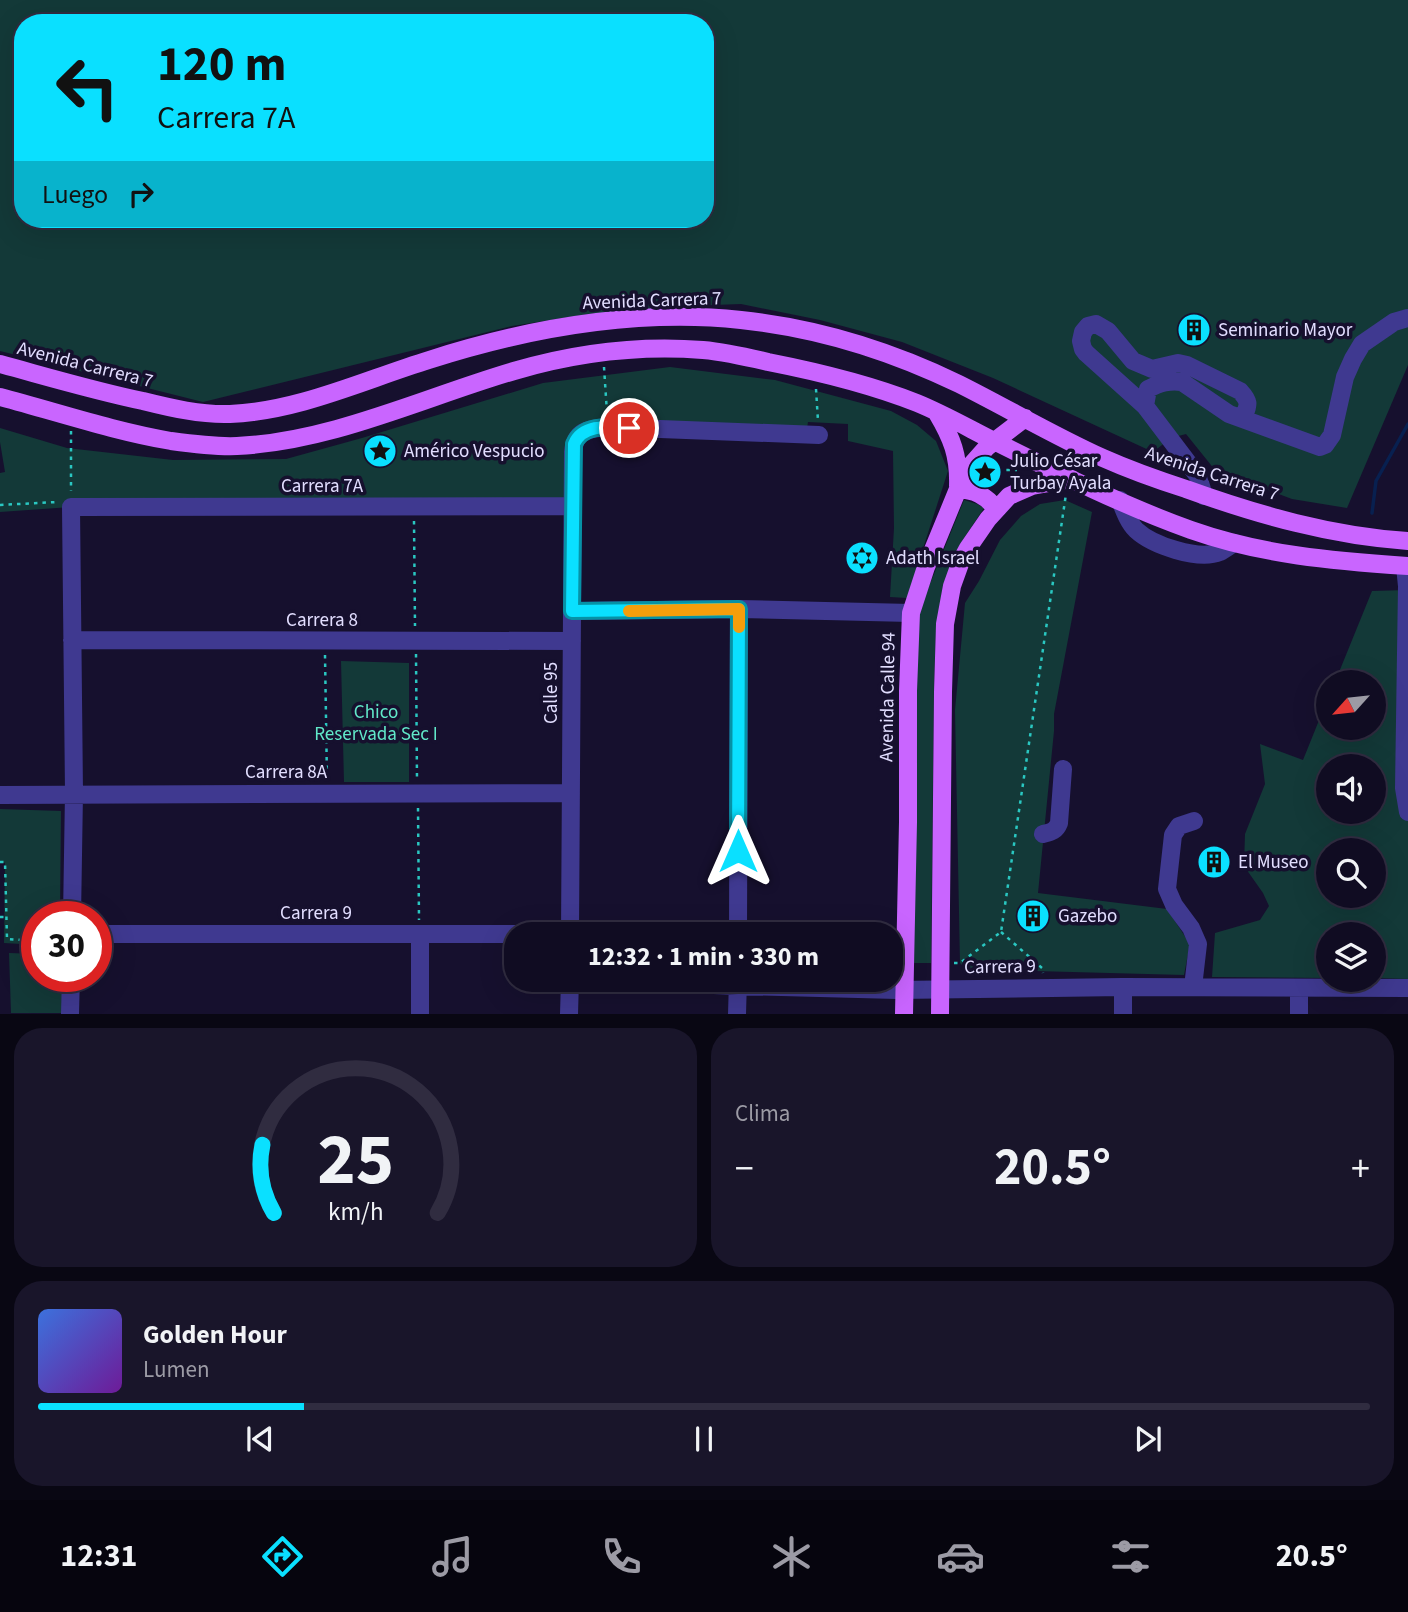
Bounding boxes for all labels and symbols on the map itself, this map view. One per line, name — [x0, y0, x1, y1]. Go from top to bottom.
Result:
street label: Avenida Carrera 7 — [582, 285, 722, 317]
building icon: Seminario Mayor — [1175, 311, 1213, 349]
place label: Seminario Mayor — [1218, 317, 1353, 344]
street label: Avenida Carrera 7 — [14, 335, 156, 395]
pin — [599, 398, 659, 458]
place icon: Américo Vespucio — [361, 432, 399, 470]
place label: Américo Vespucio — [404, 438, 545, 465]
street label: Avenida Carrera 7 — [1142, 440, 1282, 508]
place label: Julio César Turbay Ayala — [1010, 448, 1111, 497]
place icon: Julio César Turbay Ayala — [966, 453, 1004, 491]
street label: Carrera 7A — [281, 473, 364, 500]
synagogue icon: Adath Israel — [843, 539, 881, 577]
place label: Adath Israel — [886, 545, 980, 572]
street label: Carrera 8 — [286, 607, 358, 634]
street label: Avenida Calle 94 — [873, 632, 903, 762]
street label: Calle 95 — [538, 662, 565, 724]
north arrow — [1316, 670, 1386, 740]
park label: Chico Reservada Sec I — [314, 699, 438, 748]
street label: Carrera 8A — [245, 759, 328, 786]
position arrow — [701, 814, 775, 888]
building icon: El Museo — [1195, 843, 1233, 881]
place label: El Museo — [1238, 849, 1309, 876]
building icon: Gazebo — [1014, 897, 1052, 935]
street label: Carrera 9 — [280, 900, 352, 927]
speed limit sign: 30 — [21, 901, 112, 992]
place label: Gazebo — [1058, 903, 1117, 930]
street label: Carrera 9 — [964, 953, 1036, 981]

